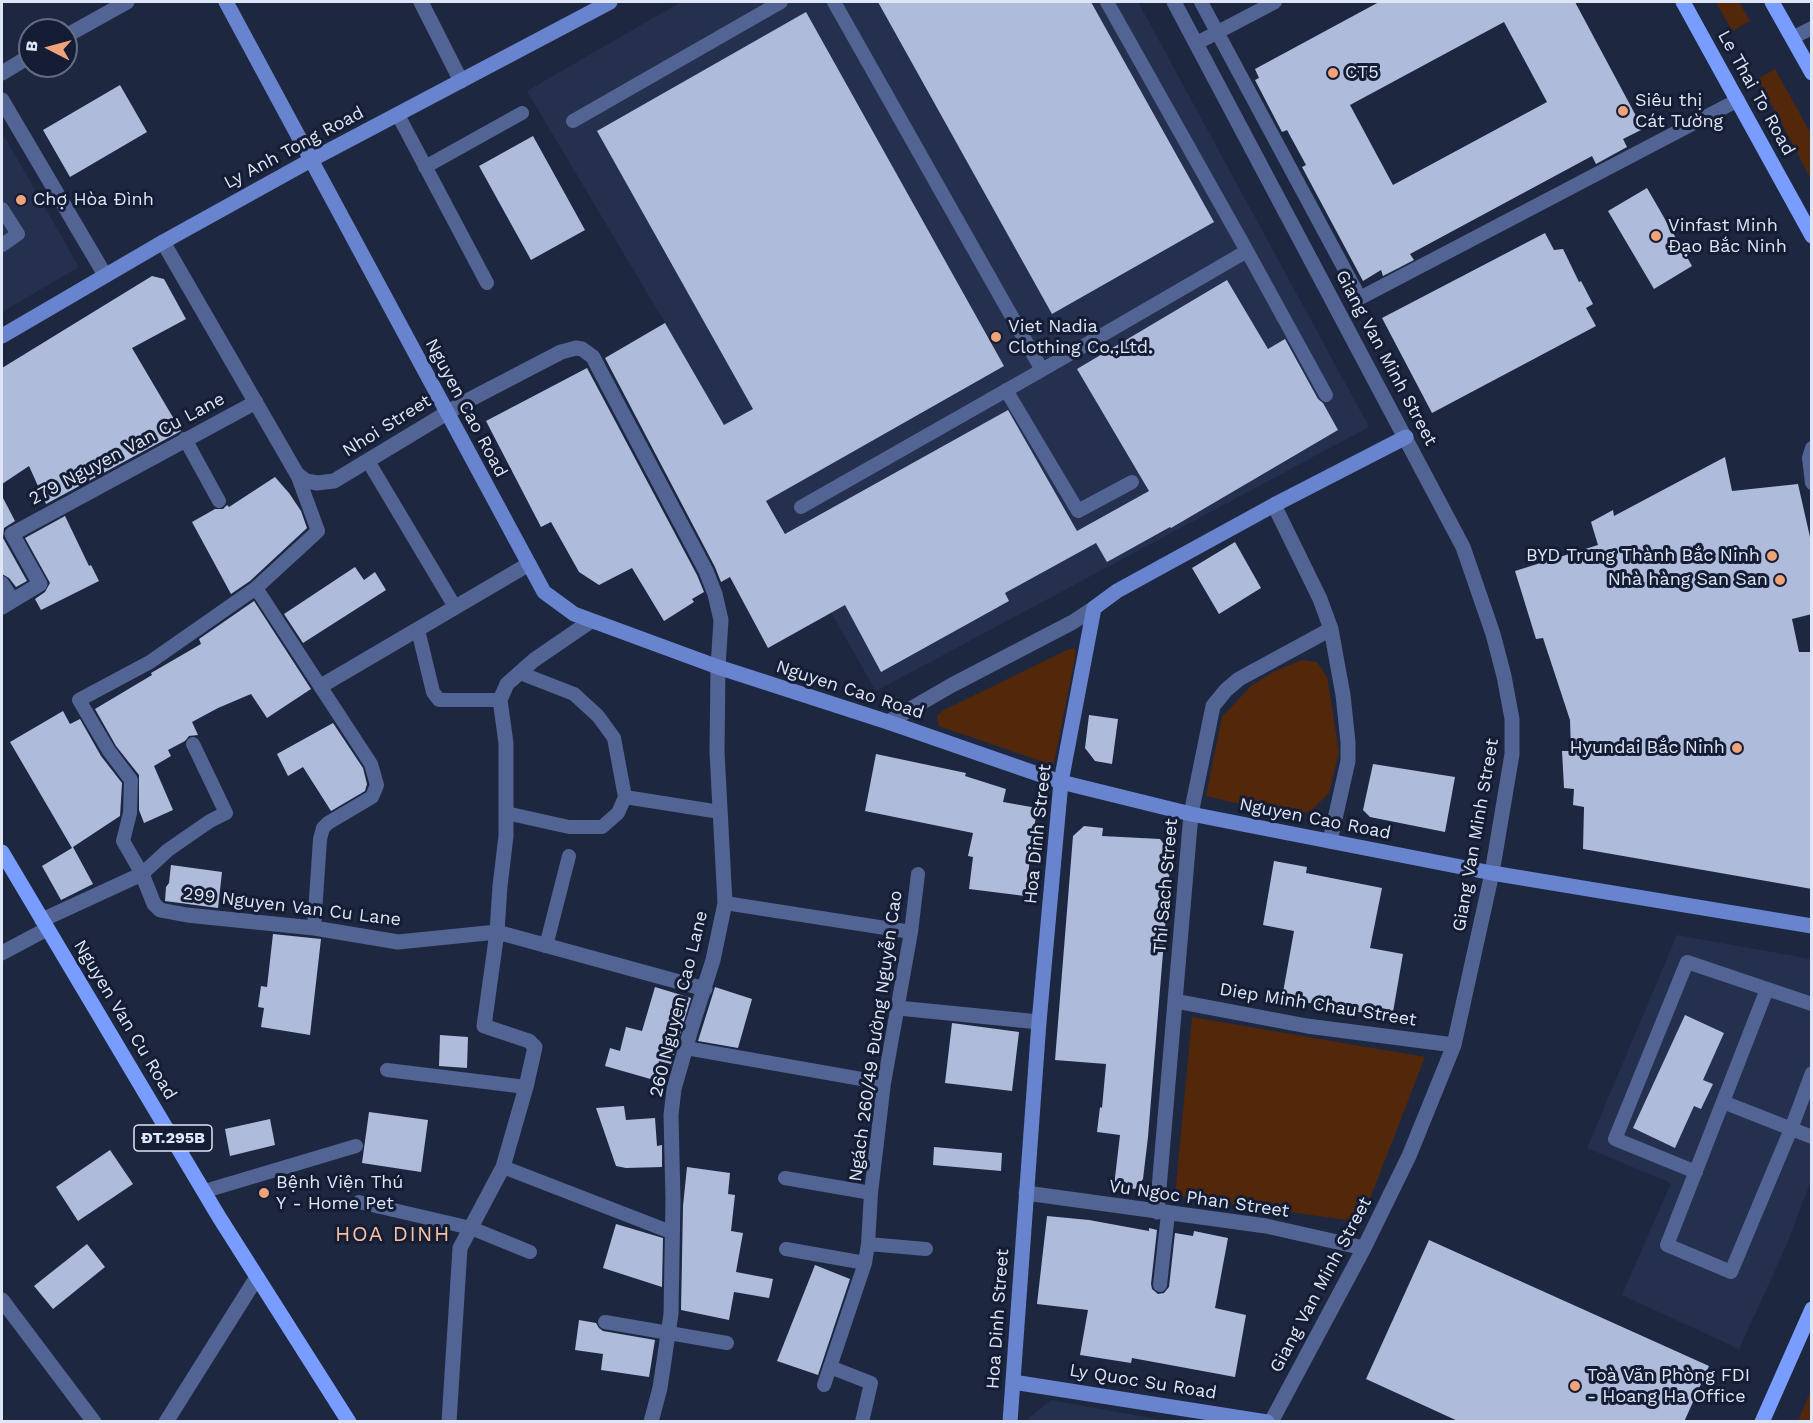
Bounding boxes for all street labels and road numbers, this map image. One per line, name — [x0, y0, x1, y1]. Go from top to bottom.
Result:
street label: Le Thai To Road — [1713, 27, 1799, 159]
street label: Ly Anh Tong Road — [220, 102, 368, 194]
street label: Giang Van Minh Street — [1331, 267, 1441, 449]
street label: Nguyen Cao Road — [420, 335, 512, 481]
street label: 279 Nguyen Van Cu Lane — [26, 388, 228, 510]
street label: Nhoi Street — [339, 390, 435, 462]
street label: Nguyen Cao Road — [773, 656, 927, 724]
street label: Giang Van Minh Street — [1448, 737, 1504, 933]
street label: Hoa Dinh Street — [1020, 763, 1056, 905]
street label: Nguyen Cao Road — [1237, 794, 1393, 844]
street label: Thi Sach Street — [1149, 817, 1183, 955]
street label: 299 Nguyen Van Cu Lane — [182, 883, 402, 931]
street label: Ngách 260/49 Đường Nguyễn Cao — [845, 889, 907, 1183]
street label: 260 Nguyen Cao Lane — [645, 909, 713, 1099]
street label: Nguyen Van Cu Road — [69, 936, 181, 1104]
street label: Diep Minh Chau Street — [1218, 979, 1418, 1031]
road number: ĐT.295B — [134, 1125, 212, 1151]
street label: Vu Ngoc Phan Street — [1108, 1176, 1290, 1222]
street label: Giang Van Minh Street — [1266, 1194, 1376, 1376]
street label: Hoa Dinh Street — [982, 1248, 1014, 1390]
street label: Ly Quoc Su Road — [1068, 1360, 1218, 1404]

